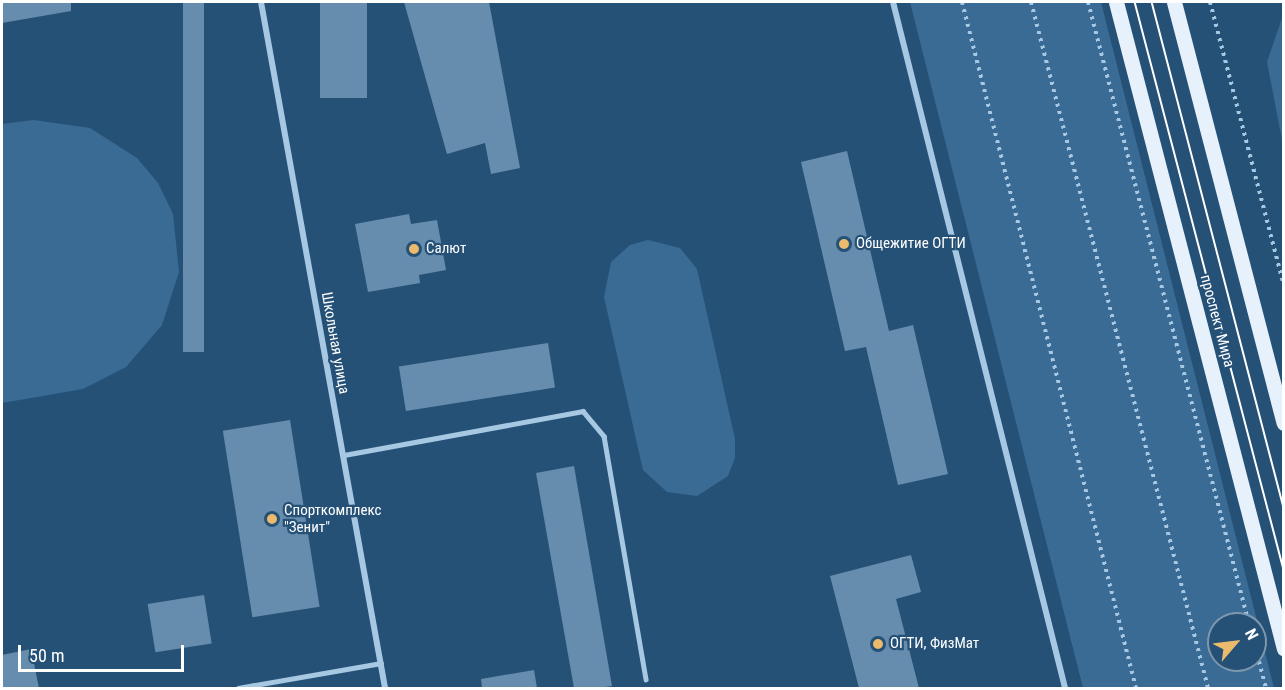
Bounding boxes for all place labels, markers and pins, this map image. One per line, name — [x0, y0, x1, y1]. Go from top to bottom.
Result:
place label: Общежитие ОГТИ — [856, 235, 966, 253]
marker: Общежитие ОГТИ — [837, 237, 851, 251]
place label: Салют — [426, 240, 466, 258]
marker: Салют — [407, 242, 421, 256]
place label: Спорткомплекс "Зенит" — [284, 501, 381, 536]
marker: Спорткомплекс "Зенит" — [265, 512, 279, 526]
place label: ОГТИ, ФизМат — [890, 635, 979, 653]
marker: ОГТИ, ФизМат — [871, 637, 885, 651]

